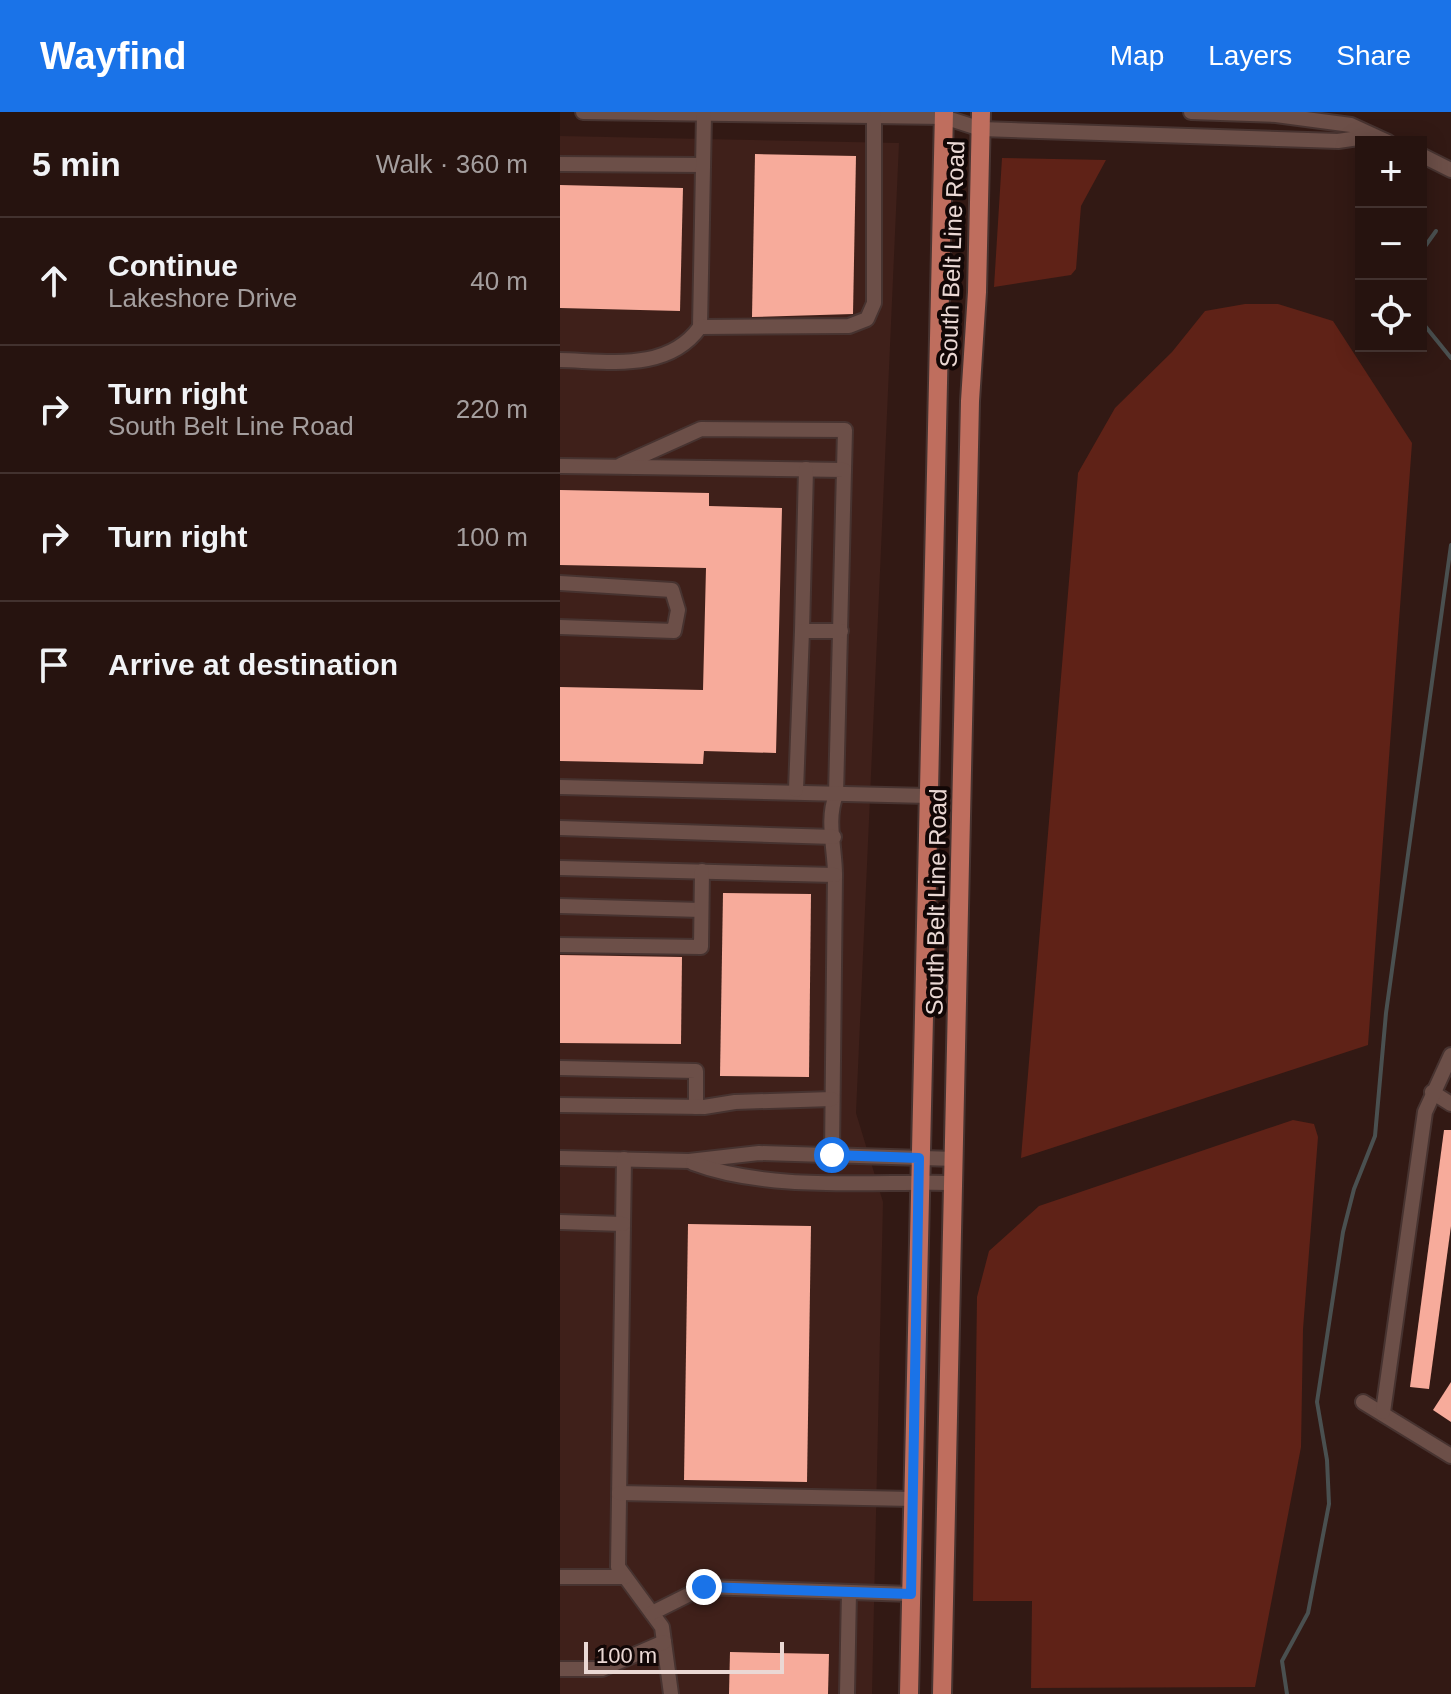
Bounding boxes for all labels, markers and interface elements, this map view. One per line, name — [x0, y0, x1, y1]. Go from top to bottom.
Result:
text: Wayfind — [40, 35, 186, 77]
text: Map — [1110, 40, 1164, 71]
text: Layers — [1208, 40, 1292, 71]
text: Share — [1336, 40, 1411, 71]
map controls — [1355, 136, 1427, 352]
button: + — [1355, 136, 1427, 208]
street label: South Belt Line Road — [935, 140, 969, 368]
text: 5 min — [32, 145, 121, 183]
text: Walk · 360 m — [376, 149, 528, 179]
button: − — [1355, 208, 1427, 280]
text: Continue — [108, 249, 238, 282]
icon: ahead — [32, 259, 76, 303]
text: 40 m — [470, 266, 528, 296]
button: locate — [1355, 280, 1427, 352]
text: Lakeshore Drive — [108, 283, 297, 313]
text: Turn right — [108, 377, 247, 410]
icon: right — [32, 387, 76, 431]
text: 220 m — [456, 394, 528, 424]
text: South Belt Line Road — [108, 411, 354, 441]
icon: right — [32, 515, 76, 559]
text: Turn right — [108, 520, 247, 553]
text: 100 m — [456, 522, 528, 552]
icon: arrive — [32, 643, 76, 687]
text: Arrive at destination — [108, 648, 398, 681]
street label: South Belt Line Road — [921, 788, 951, 1016]
route start — [814, 1137, 850, 1173]
route end — [686, 1569, 722, 1605]
scale bar — [584, 1638, 784, 1674]
text: 100 m — [596, 1643, 657, 1668]

